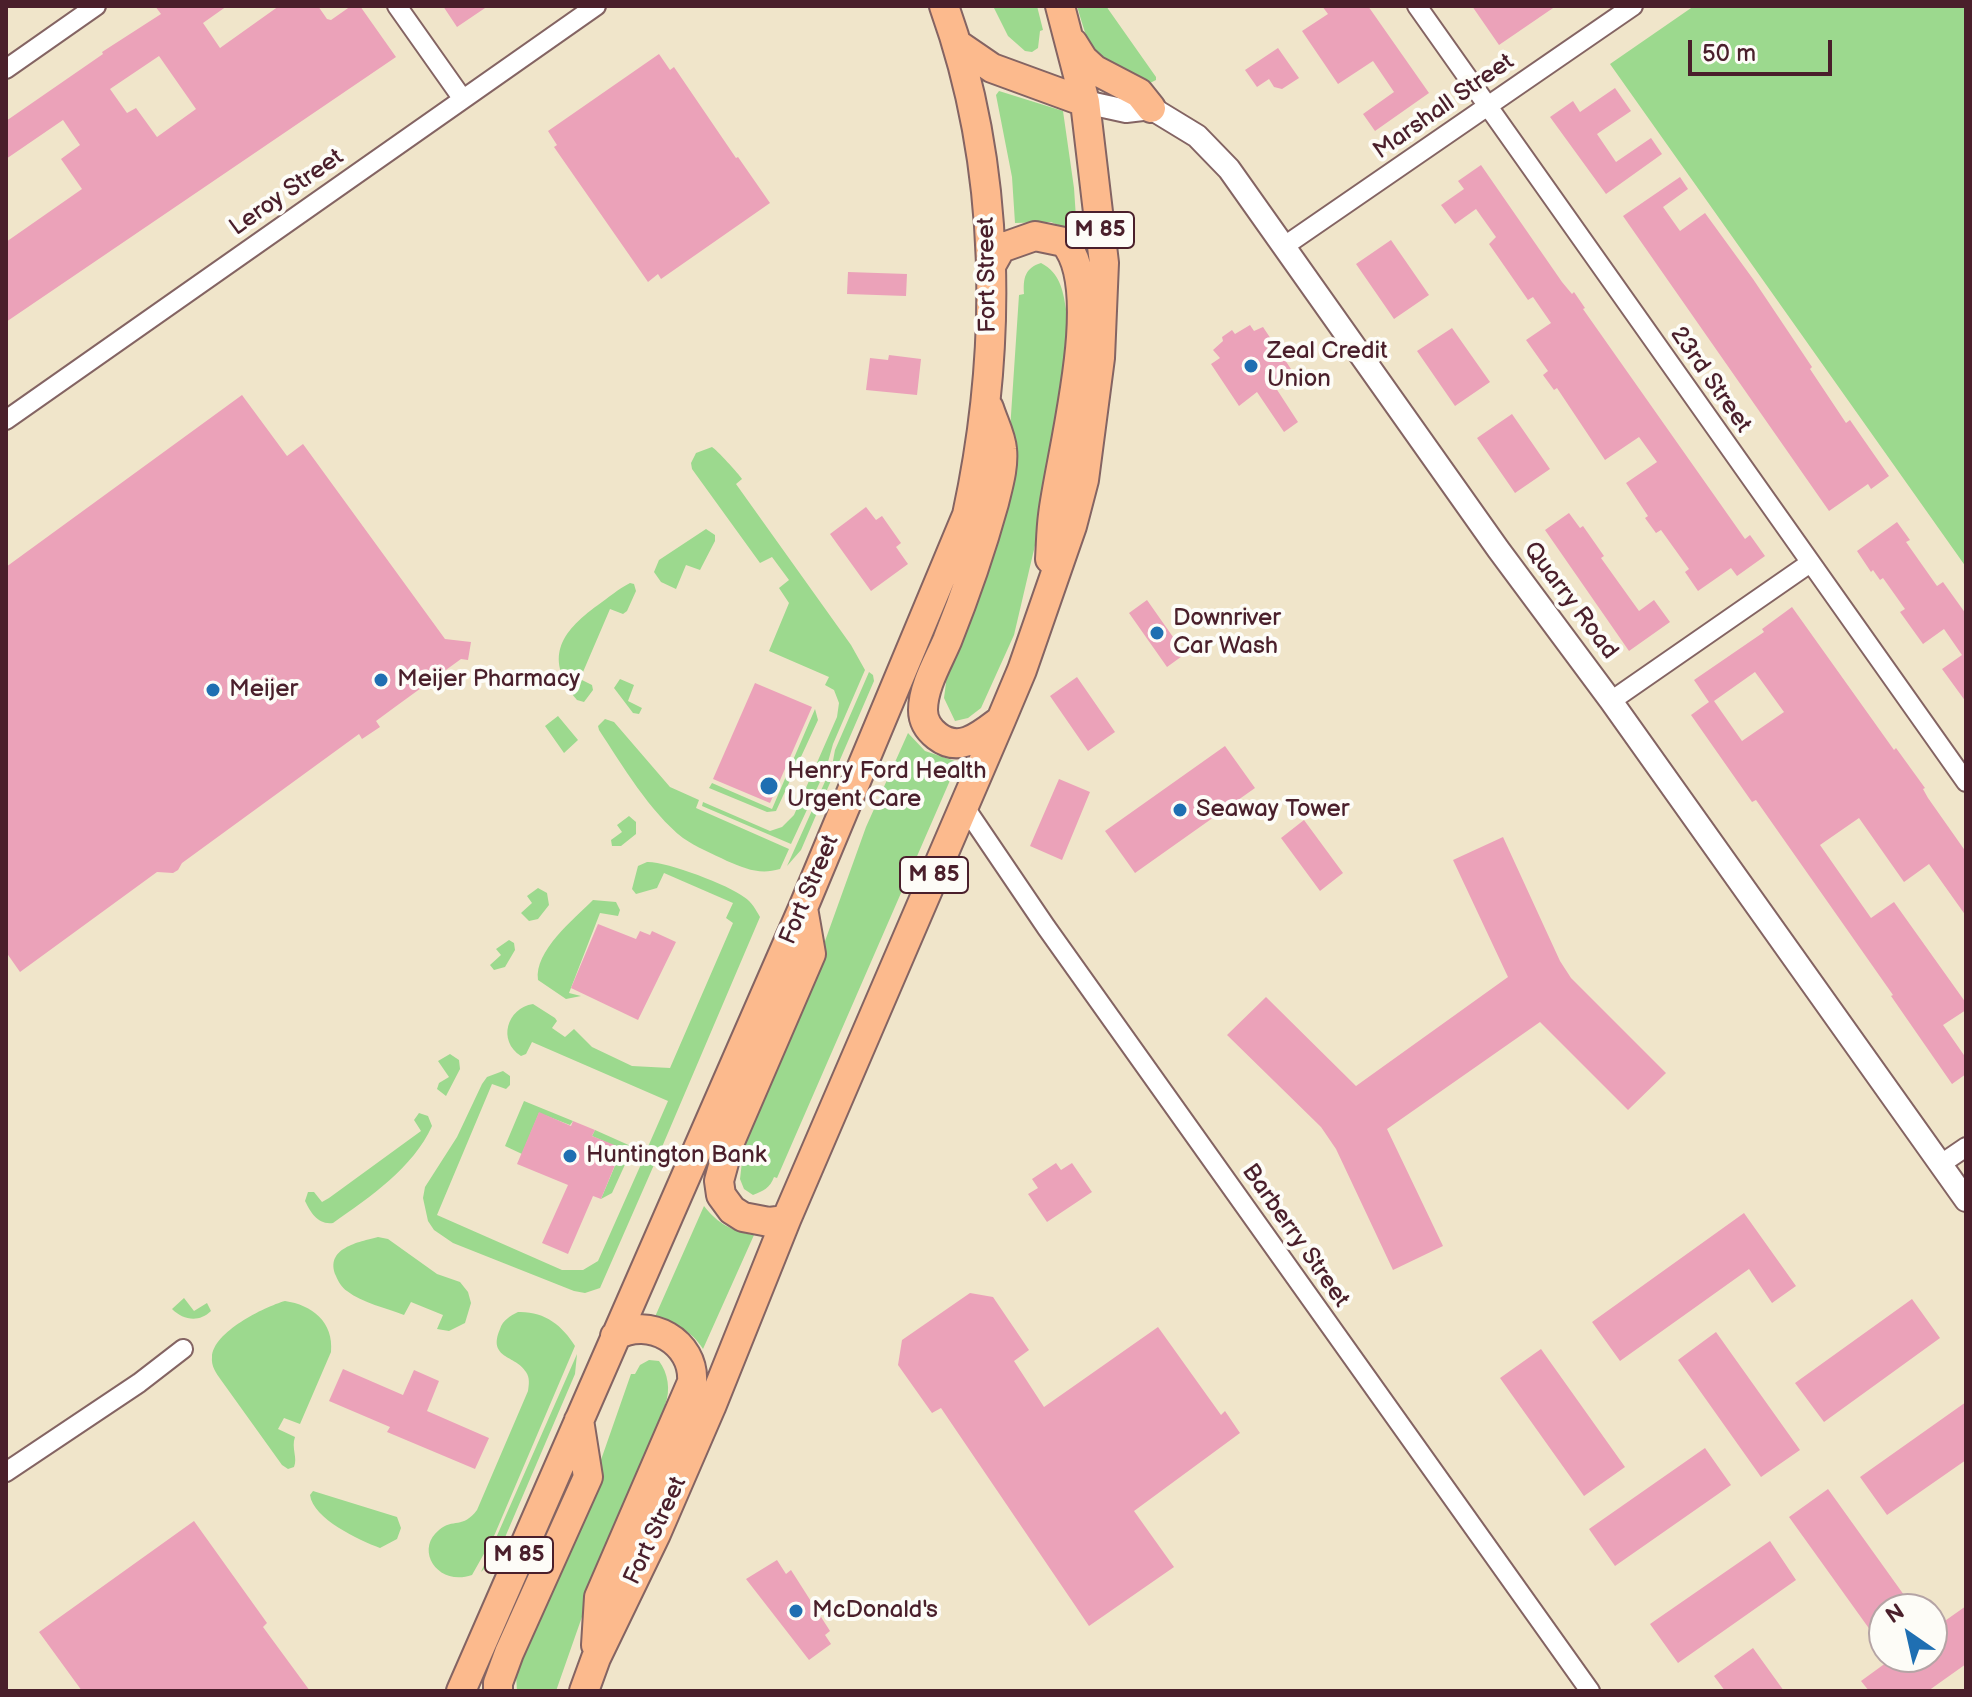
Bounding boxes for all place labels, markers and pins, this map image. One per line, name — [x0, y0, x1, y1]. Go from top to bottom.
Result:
place label: Zeal Credit Union — [1267, 338, 1388, 394]
marker: Zeal Credit Union — [1242, 357, 1260, 375]
place label: Downriver Car Wash — [1173, 605, 1281, 661]
marker: Downriver Car Wash — [1148, 624, 1166, 642]
place label: Meijer Pharmacy — [397, 666, 580, 694]
marker: Meijer Pharmacy — [372, 671, 390, 689]
place label: Meijer — [229, 676, 298, 704]
marker: Meijer — [204, 681, 222, 699]
place label: Henry Ford Health Urgent Care — [787, 758, 986, 814]
marker: Henry Ford Health Urgent Care — [758, 775, 780, 797]
place label: Seaway Tower — [1196, 796, 1349, 824]
marker: Seaway Tower — [1171, 801, 1189, 819]
place label: Huntington Bank — [586, 1142, 766, 1170]
marker: Huntington Bank — [561, 1147, 579, 1165]
place label: McDonald's — [812, 1597, 938, 1625]
marker: McDonald's — [787, 1602, 805, 1620]

